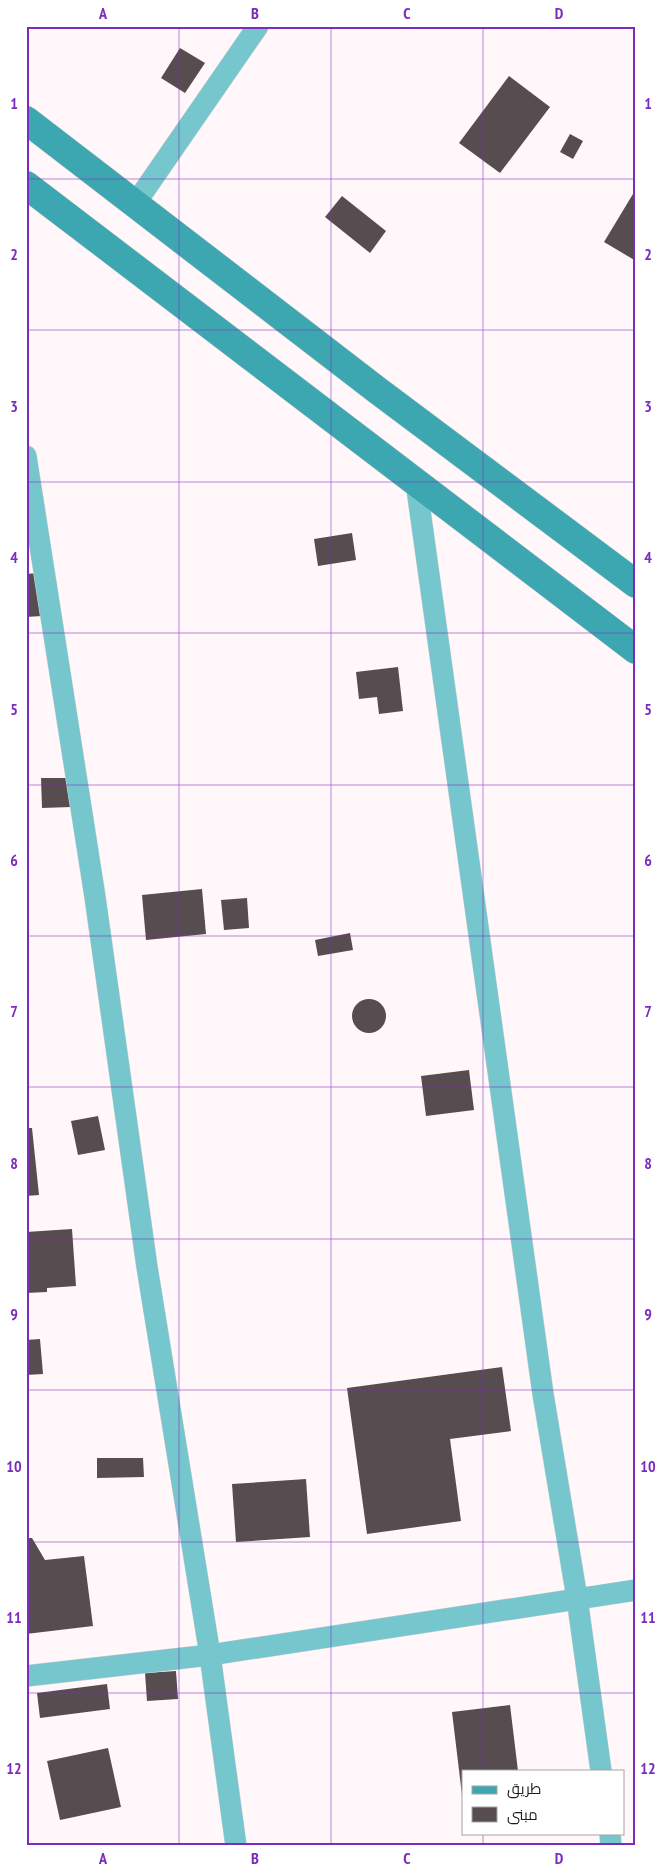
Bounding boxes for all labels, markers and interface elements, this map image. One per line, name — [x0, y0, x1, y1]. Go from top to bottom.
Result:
text: A — [98, 3, 108, 23]
text: B — [251, 3, 259, 23]
text: C — [403, 3, 411, 23]
text: D — [555, 3, 564, 23]
text: 1 — [10, 93, 18, 113]
text: 1 — [644, 93, 652, 113]
text: 2 — [10, 244, 18, 264]
text: 2 — [644, 244, 652, 264]
text: 3 — [10, 396, 18, 416]
text: 3 — [644, 396, 652, 416]
text: 4 — [10, 547, 18, 567]
text: 4 — [644, 547, 652, 567]
text: 5 — [10, 699, 18, 719]
text: 5 — [644, 699, 652, 719]
text: 6 — [10, 850, 18, 870]
text: 6 — [644, 850, 652, 870]
text: 7 — [10, 1001, 18, 1021]
text: 7 — [644, 1001, 652, 1021]
text: 8 — [10, 1153, 18, 1173]
text: 8 — [644, 1153, 652, 1173]
text: 9 — [10, 1304, 18, 1324]
text: 9 — [644, 1304, 652, 1324]
text: 10 — [6, 1456, 22, 1476]
text: 10 — [640, 1456, 656, 1476]
text: 11 — [6, 1607, 22, 1627]
text: 11 — [640, 1607, 656, 1627]
text: 12 — [6, 1758, 22, 1778]
text: 12 — [640, 1758, 656, 1778]
legend — [462, 1770, 624, 1834]
text: طريق — [507, 1779, 541, 1799]
text: مبنى — [507, 1805, 538, 1825]
text: A — [98, 1848, 108, 1868]
text: B — [251, 1848, 259, 1868]
text: C — [403, 1848, 411, 1868]
text: D — [555, 1848, 564, 1868]

